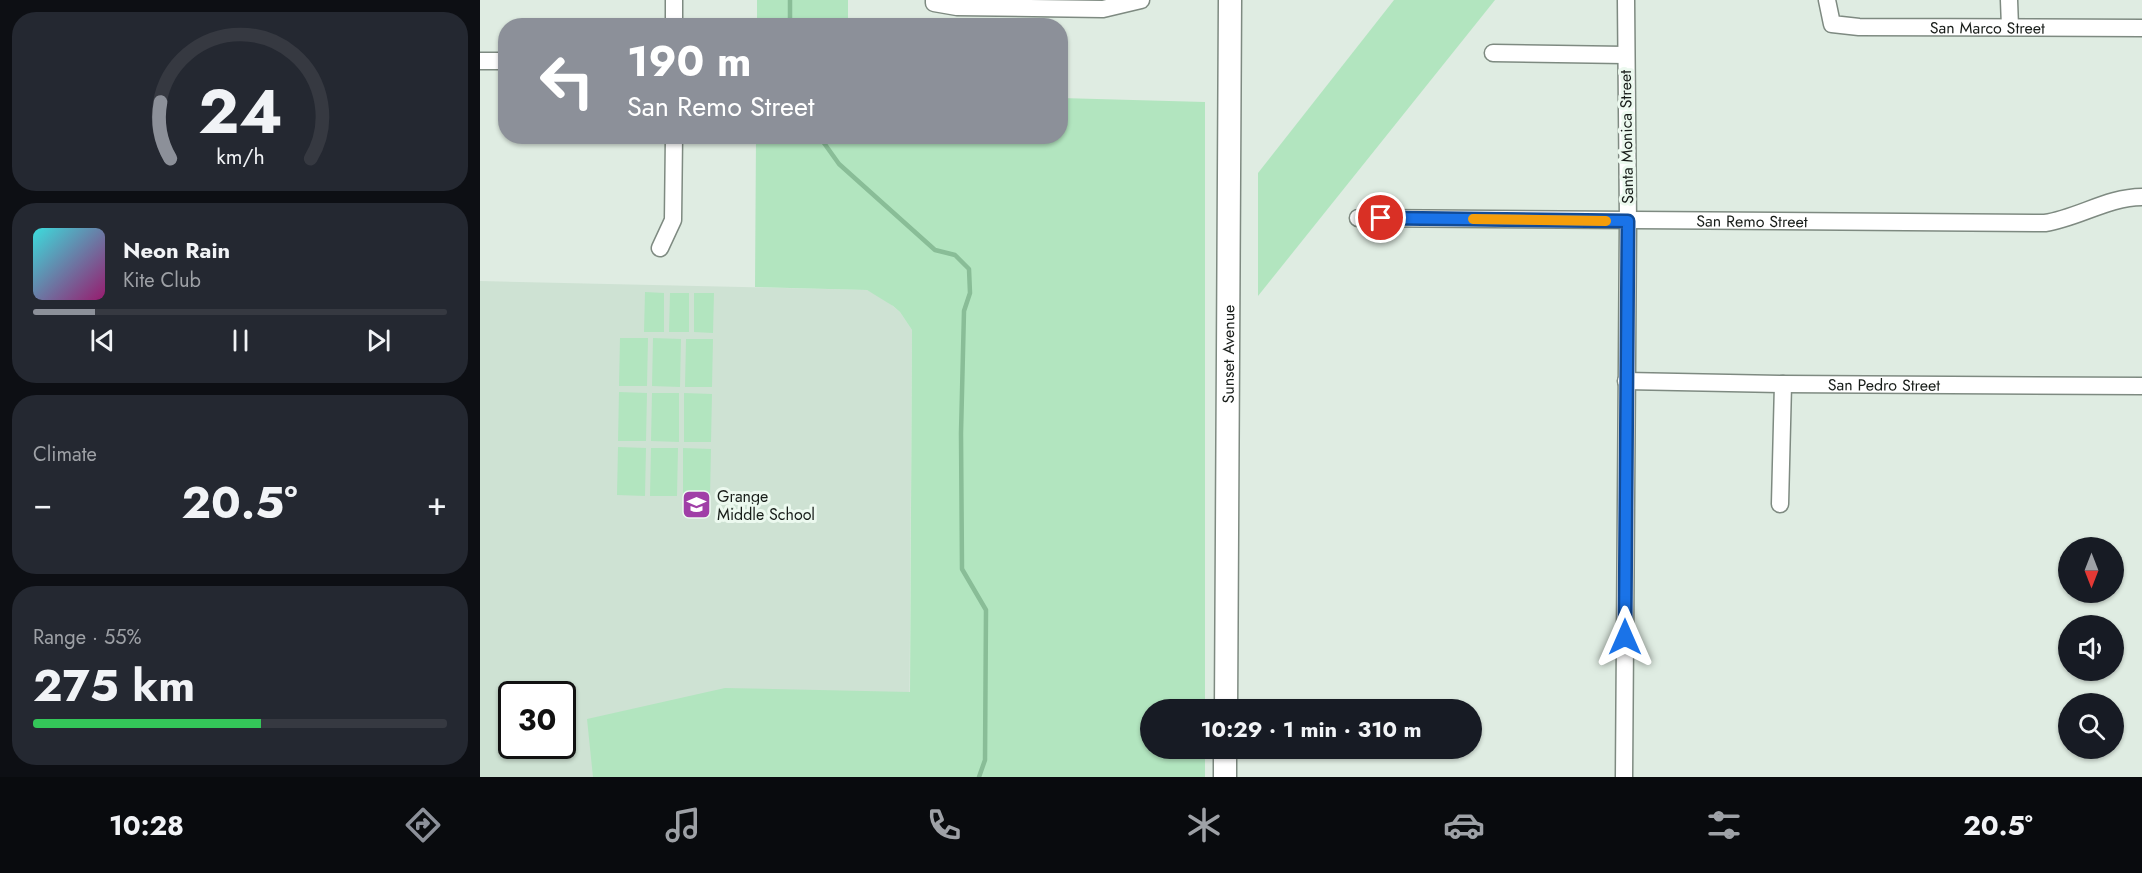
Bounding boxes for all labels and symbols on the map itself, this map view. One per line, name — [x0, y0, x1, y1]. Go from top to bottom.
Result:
street label: San Marco Street — [1930, 16, 2045, 40]
street label: Santa Monica Street — [1614, 70, 1639, 204]
pin — [1355, 192, 1406, 243]
street label: San Remo Street — [1696, 209, 1808, 233]
street label: Sunset Avenue — [1217, 305, 1240, 403]
street label: San Pedro Street — [1828, 373, 1940, 397]
place label: Grange Middle School — [717, 485, 815, 526]
school or university icon: Grange Middle School — [680, 489, 712, 521]
north arrow — [2058, 537, 2124, 603]
position arrow — [1593, 605, 1657, 669]
speed limit sign: 30 — [498, 681, 576, 759]

